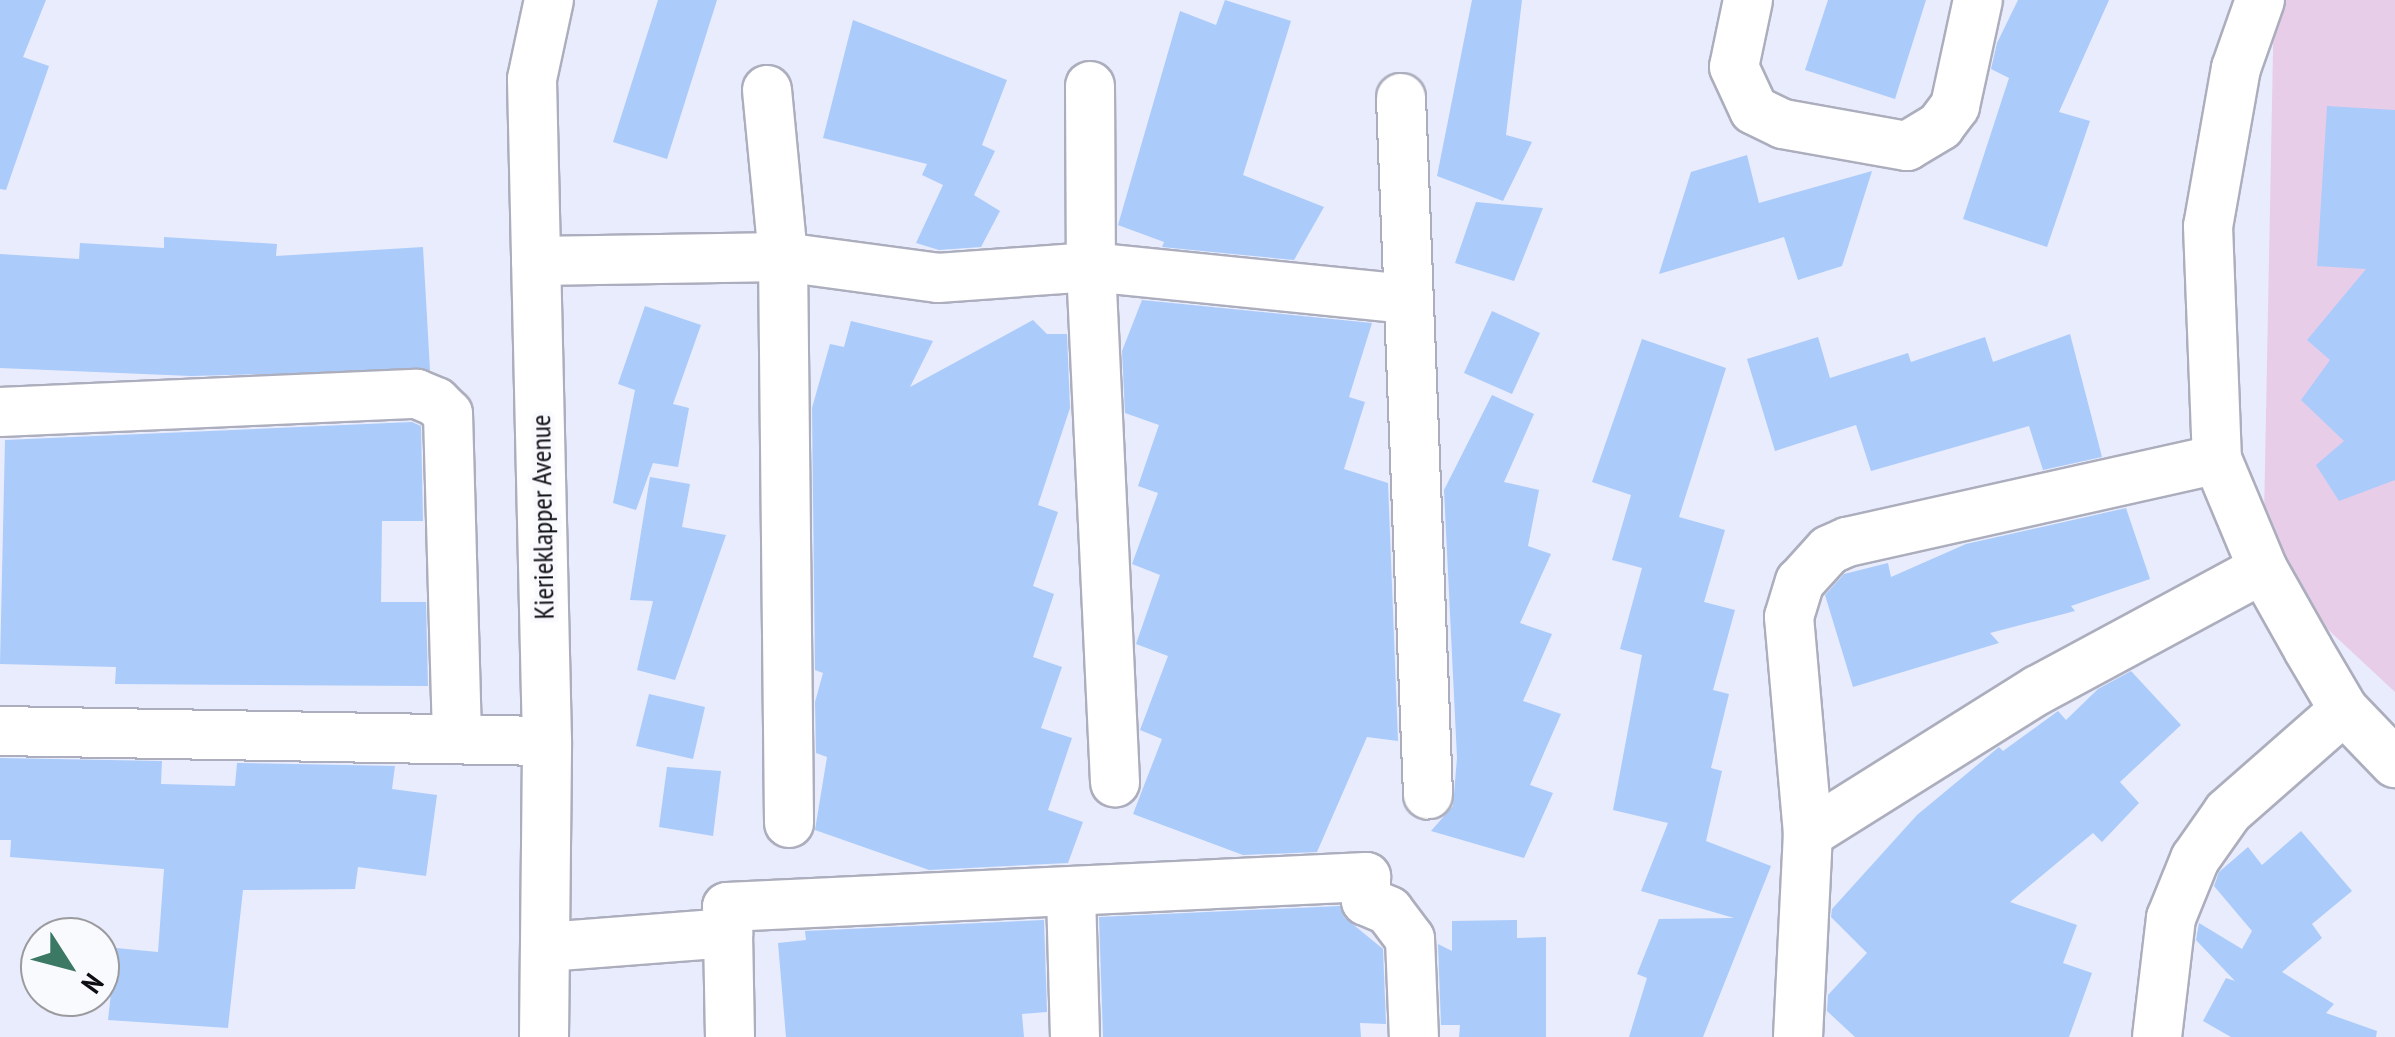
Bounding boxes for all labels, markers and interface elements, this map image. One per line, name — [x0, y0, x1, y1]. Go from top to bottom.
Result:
street label: Kierieklapper Avenue — [523, 414, 561, 620]
north arrow — [20, 917, 120, 1017]
text: N — [74, 967, 112, 1001]

